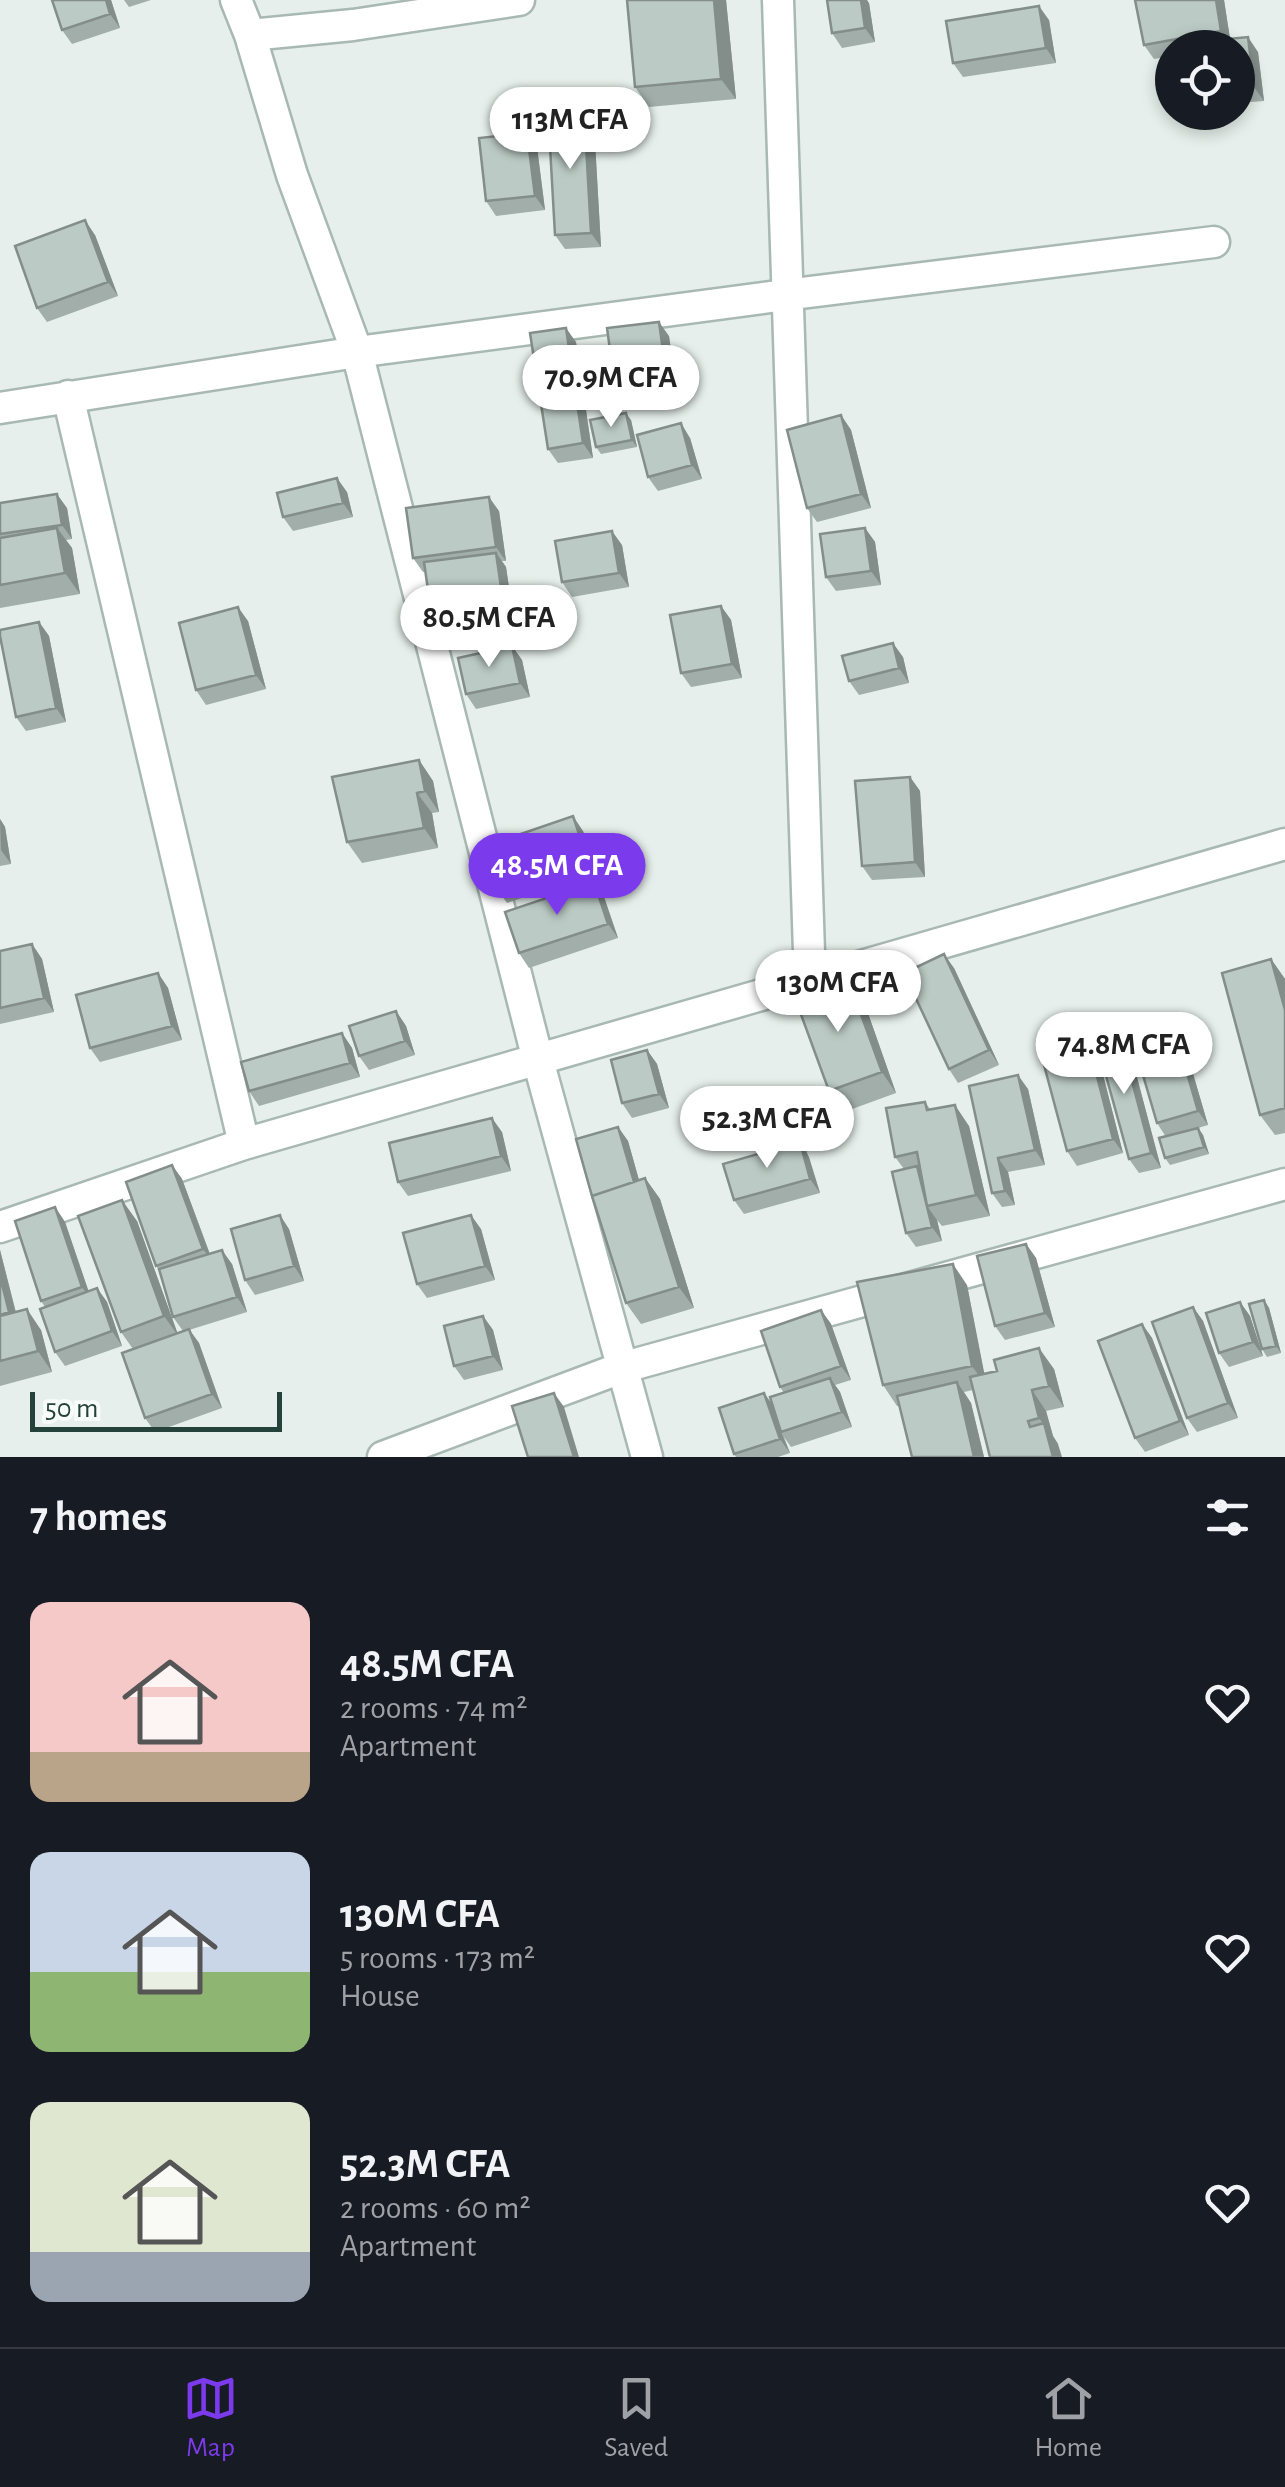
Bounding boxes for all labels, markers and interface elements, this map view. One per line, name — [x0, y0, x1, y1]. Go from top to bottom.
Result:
map controls — [1155, 30, 1255, 130]
button: locate — [1155, 30, 1255, 130]
pin: 113M CFA — [467, 87, 673, 172]
text: 113M CFA — [512, 103, 628, 135]
pin: 70.9M CFA — [497, 345, 725, 430]
text: 70.9M CFA — [544, 361, 678, 393]
pin: 80.5M CFA — [375, 585, 603, 670]
text: 80.5M CFA — [422, 601, 556, 633]
pin: 48.5M CFA — [443, 833, 671, 918]
text: 48.5M CFA — [491, 849, 623, 881]
pin: 130M CFA — [735, 950, 941, 1035]
text: 130M CFA — [777, 966, 899, 998]
pin: 74.8M CFA — [1010, 1012, 1238, 1097]
text: 74.8M CFA — [1058, 1028, 1190, 1060]
pin: 52.3M CFA — [653, 1086, 881, 1171]
text: 52.3M CFA — [702, 1102, 832, 1134]
scale bar — [30, 1387, 282, 1432]
text: 50 m — [45, 1395, 99, 1423]
icon: filters — [1200, 1490, 1255, 1545]
text: 7 homes — [30, 1496, 167, 1538]
icon: home — [110, 1642, 230, 1762]
text: 48.5M CFA — [340, 1643, 514, 1685]
icon: heart — [1200, 1675, 1255, 1730]
text: 2 rooms · 74 m² — [340, 1692, 527, 1724]
text: Apartment — [340, 1730, 476, 1762]
icon: home — [110, 1892, 230, 2012]
text: 130M CFA — [340, 1893, 500, 1935]
icon: heart — [1200, 1925, 1255, 1980]
text: 5 rooms · 173 m² — [340, 1942, 535, 1974]
text: House — [340, 1980, 420, 2012]
icon: home — [110, 2142, 230, 2262]
text: 52.3M CFA — [340, 2143, 510, 2185]
icon: heart — [1200, 2175, 1255, 2230]
text: 2 rooms · 60 m² — [340, 2192, 531, 2224]
text: Apartment — [340, 2230, 476, 2262]
tab: Map — [183, 2371, 238, 2465]
tab: Saved — [604, 2371, 668, 2465]
tab: Home — [1035, 2371, 1102, 2465]

